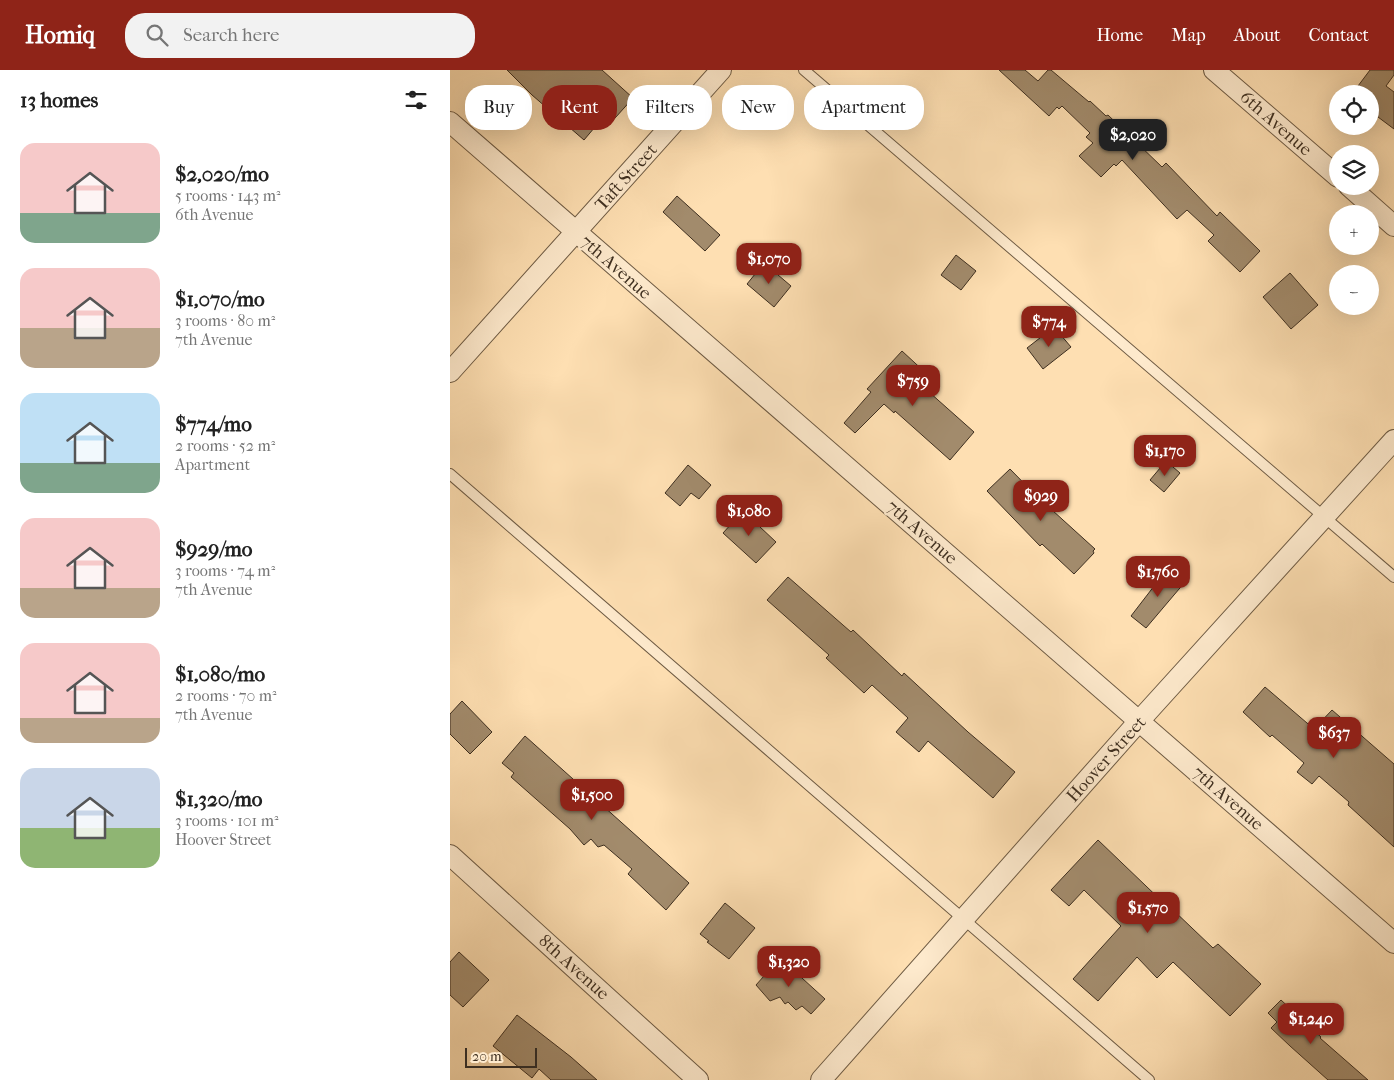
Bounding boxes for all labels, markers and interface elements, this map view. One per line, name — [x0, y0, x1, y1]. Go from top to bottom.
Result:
search box — [125, 13, 475, 58]
text: Homiq — [25, 21, 95, 49]
icon: search — [143, 21, 171, 49]
text: Search here — [183, 24, 279, 46]
text: Home — [1096, 25, 1143, 46]
text: Map — [1171, 25, 1206, 46]
text: About — [1234, 25, 1280, 46]
text: Contact — [1308, 25, 1369, 46]
chip: Buy — [465, 85, 532, 130]
chip: Rent — [542, 85, 617, 130]
chip: Filters — [627, 85, 712, 130]
chip: New — [722, 85, 794, 130]
chip: Apartment — [804, 85, 924, 130]
map controls — [1329, 85, 1379, 315]
button: locate — [1329, 85, 1379, 135]
icon: filters — [402, 86, 430, 114]
street label: 6th Avenue — [1235, 87, 1316, 160]
text: 13 homes — [20, 88, 98, 112]
pin: $2,020 — [1092, 118, 1174, 161]
text: $2,020 — [1110, 125, 1156, 144]
street label: Taft Street — [591, 139, 662, 215]
button: layers — [1329, 145, 1379, 195]
text: $2,020/mo — [175, 162, 269, 186]
icon: home — [60, 163, 120, 223]
text: 5 rooms · 143 m² — [175, 186, 280, 205]
text: 6th Avenue — [175, 205, 253, 224]
button: + — [1329, 205, 1379, 255]
street label: 7th Avenue — [576, 231, 656, 304]
pin: $1,070 — [728, 242, 810, 285]
text: $1,070 — [747, 249, 791, 268]
button: − — [1329, 265, 1379, 315]
text: $1,070/mo — [175, 287, 265, 311]
icon: home — [60, 288, 120, 348]
pin: $774 — [1019, 306, 1079, 348]
text: 3 rooms · 80 m² — [175, 311, 275, 330]
text: $774 — [1032, 312, 1066, 331]
text: 7th Avenue — [175, 330, 252, 349]
pin: $759 — [883, 364, 943, 407]
text: $759 — [897, 371, 929, 390]
text: $774/mo — [175, 412, 252, 436]
icon: home — [60, 413, 120, 473]
pin: $1,170 — [1124, 434, 1206, 477]
text: 2 rooms · 52 m² — [175, 436, 275, 455]
text: $1,170 — [1145, 441, 1185, 460]
text: Apartment — [175, 455, 250, 474]
pin: $929 — [1011, 480, 1071, 522]
text: $929 — [1024, 486, 1058, 505]
pin: $1,080 — [708, 494, 790, 537]
street label: 7th Avenue — [882, 496, 962, 569]
text: $1,080 — [727, 501, 771, 520]
text: $929/mo — [175, 537, 253, 561]
icon: home — [60, 538, 120, 598]
pin: $1,760 — [1117, 556, 1199, 598]
text: 3 rooms · 74 m² — [175, 561, 275, 580]
text: $1,760 — [1137, 562, 1179, 581]
text: 7th Avenue — [175, 580, 252, 599]
text: $1,080/mo — [175, 662, 265, 686]
icon: home — [60, 663, 120, 723]
text: 2 rooms · 70 m² — [175, 686, 277, 705]
text: 7th Avenue — [175, 705, 252, 724]
street label: Hoover Street — [1062, 712, 1151, 807]
pin: $637 — [1304, 716, 1364, 759]
text: $637 — [1318, 723, 1350, 742]
street label: 7th Avenue — [1188, 762, 1268, 835]
pin: $1,500 — [551, 778, 633, 821]
text: $1,500 — [571, 785, 613, 804]
text: $1,320/mo — [175, 787, 262, 811]
icon: home — [60, 788, 120, 848]
text: 3 rooms · 101 m² — [175, 811, 278, 830]
text: Hoover Street — [175, 830, 271, 849]
pin: $1,570 — [1107, 892, 1189, 934]
text: $1,570 — [1128, 898, 1168, 917]
street label: 8th Avenue — [534, 930, 613, 1005]
pin: $1,320 — [748, 946, 830, 988]
text: $1,320 — [768, 952, 810, 971]
pin: $1,240 — [1270, 1002, 1352, 1045]
text: $1,240 — [1289, 1009, 1333, 1028]
scale bar — [465, 1045, 538, 1068]
text: 20 m — [472, 1048, 502, 1065]

